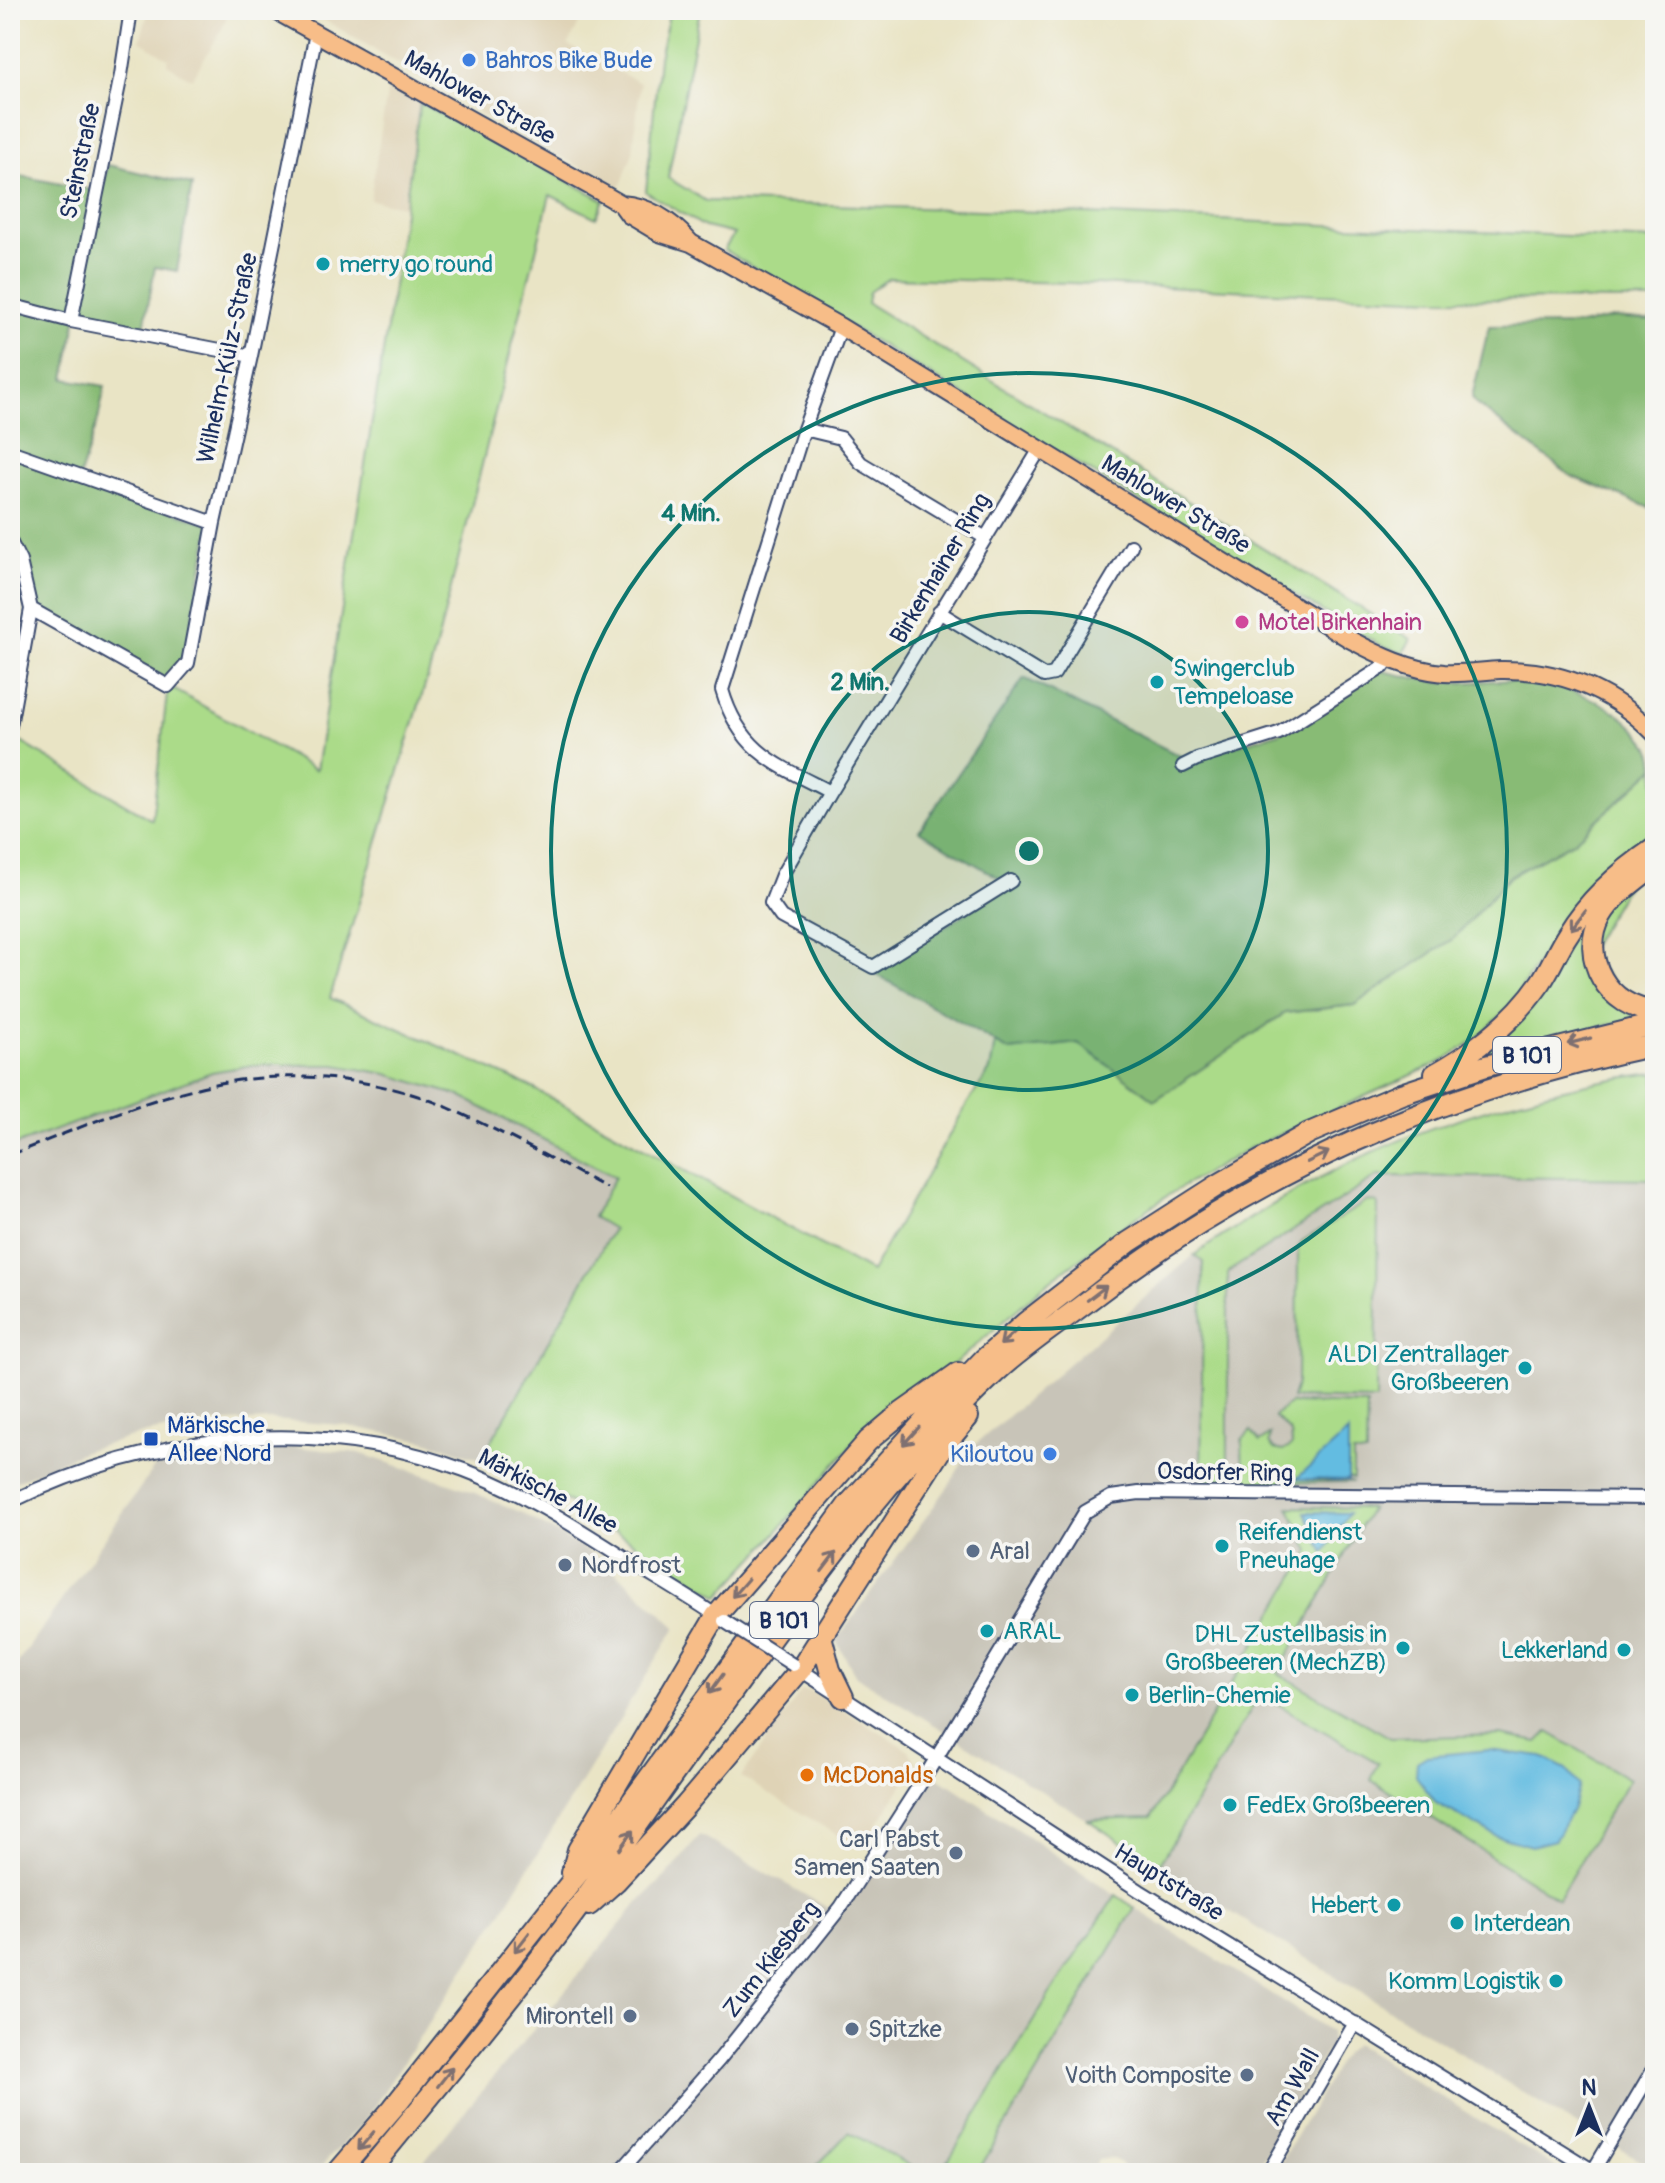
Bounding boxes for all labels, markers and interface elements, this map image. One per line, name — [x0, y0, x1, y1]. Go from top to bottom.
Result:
street label: Mahlower Straße — [399, 44, 560, 151]
place label: Bahros Bike Bude — [485, 46, 652, 75]
marker: Bahros Bike Bude — [460, 51, 478, 69]
street label: Steinstraße — [54, 100, 107, 222]
street label: Wilhelm-Külz-Straße — [191, 250, 264, 466]
place label: merry go round — [339, 250, 493, 279]
marker: merry go round — [314, 255, 332, 273]
street label: Mahlower Straße — [1096, 449, 1255, 560]
street label: Birkenhainer Ring — [884, 488, 997, 649]
text: 4 Min. — [661, 499, 721, 528]
place label: Motel Birkenhain — [1258, 608, 1422, 637]
marker: Motel Birkenhain — [1233, 613, 1251, 631]
place label: Swingerclub Tempeloase — [1173, 654, 1295, 711]
text: 2 Min. — [831, 668, 889, 697]
marker: Swingerclub Tempeloase — [1148, 673, 1166, 691]
centre of rings — [1015, 837, 1043, 865]
one-way arrow — [1569, 909, 1586, 930]
one-way arrow — [1567, 1035, 1592, 1050]
road number: B 101 — [1493, 1037, 1561, 1073]
one-way arrow — [1305, 1149, 1329, 1165]
one-way arrow — [1086, 1285, 1107, 1302]
one-way arrow — [999, 1328, 1019, 1346]
place label: ALDI Zentrallager Großbeeren — [1327, 1340, 1509, 1397]
marker: ALDI Zentrallager Großbeeren — [1516, 1359, 1534, 1377]
place label: Märkische Allee Nord — [167, 1411, 272, 1468]
one-way arrow — [902, 1425, 920, 1445]
marker: Märkische Allee Nord — [142, 1430, 160, 1448]
place label: Kiloutou — [950, 1440, 1034, 1469]
street label: Märkische Allee — [473, 1443, 622, 1540]
marker: Kiloutou — [1041, 1445, 1059, 1463]
street label: Osdorfer Ring — [1157, 1457, 1293, 1488]
place label: Reifendienst Pneuhage — [1238, 1518, 1362, 1575]
place label: Aral — [989, 1537, 1030, 1566]
marker: Reifendienst Pneuhage — [1213, 1537, 1231, 1555]
marker: Aral — [964, 1542, 982, 1560]
place label: Nordfrost — [581, 1551, 681, 1580]
one-way arrow — [820, 1552, 837, 1573]
marker: Nordfrost — [556, 1556, 574, 1574]
one-way arrow — [731, 1578, 749, 1598]
road number: B 101 — [750, 1602, 818, 1638]
place label: ARAL — [1003, 1617, 1062, 1646]
place label: DHL Zustellbasis in Großbeeren (MechZB) — [1165, 1620, 1387, 1677]
marker: ARAL — [978, 1622, 996, 1640]
place label: Lekkerland — [1501, 1636, 1608, 1665]
marker: DHL Zustellbasis in Großbeeren (MechZB) — [1394, 1639, 1412, 1657]
marker: Lekkerland — [1615, 1641, 1633, 1659]
one-way arrow — [708, 1672, 724, 1694]
place label: Berlin-Chemie — [1148, 1681, 1291, 1710]
marker: Berlin-Chemie — [1123, 1686, 1141, 1704]
place label: McDonalds — [823, 1761, 933, 1790]
marker: McDonalds — [798, 1766, 816, 1784]
place label: FedEx Großbeeren — [1246, 1791, 1430, 1820]
marker: FedEx Großbeeren — [1221, 1796, 1239, 1814]
place label: Carl Pabst Samen Saaten — [793, 1825, 940, 1882]
one-way arrow — [618, 1829, 634, 1851]
street label: Hauptstraße — [1108, 1837, 1229, 1928]
marker: Carl Pabst Samen Saaten — [947, 1844, 965, 1862]
place label: Hebert — [1310, 1891, 1378, 1920]
street label: Zum Kiesberg — [717, 1895, 826, 2023]
marker: Hebert — [1385, 1896, 1403, 1914]
place label: Interdean — [1473, 1909, 1571, 1938]
marker: Interdean — [1448, 1914, 1466, 1932]
one-way arrow — [514, 1931, 531, 1952]
place label: Komm Logistik — [1388, 1967, 1540, 1996]
marker: Komm Logistik — [1547, 1972, 1565, 1990]
place label: Mirontell — [525, 2002, 614, 2031]
marker: Mirontell — [621, 2007, 639, 2025]
place label: Spitzke — [868, 2015, 942, 2044]
marker: Spitzke — [843, 2020, 861, 2038]
street label: Am Wall — [1259, 2043, 1326, 2131]
place label: Voith Composite — [1064, 2061, 1231, 2090]
marker: Voith Composite — [1238, 2066, 1256, 2084]
one-way arrow — [436, 2067, 453, 2088]
north arrow — [1549, 2067, 1629, 2147]
text: N — [1582, 2074, 1597, 2102]
one-way arrow — [357, 2130, 375, 2150]

